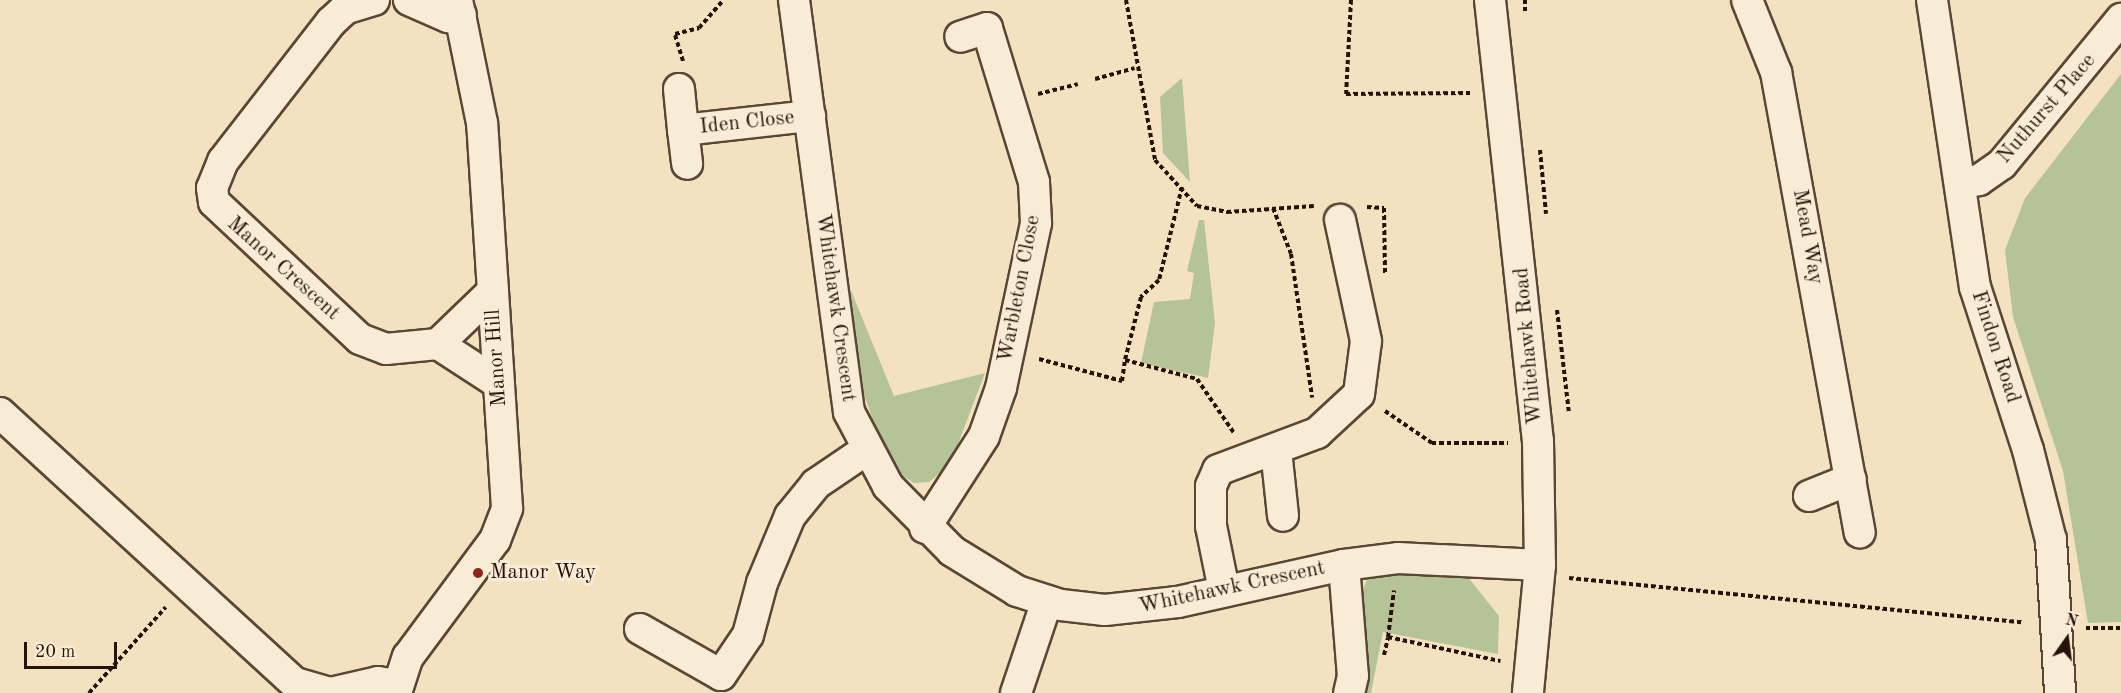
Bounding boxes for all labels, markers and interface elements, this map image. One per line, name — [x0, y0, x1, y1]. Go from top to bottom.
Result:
street label: Nuthurst Place — [1992, 49, 2102, 169]
street label: Iden Close — [698, 106, 796, 140]
street label: Mead Way — [1786, 187, 1828, 287]
street label: Manor Crescent — [221, 212, 345, 326]
street label: Whitehawk Crescent — [809, 212, 861, 404]
street label: Warbleton Close — [993, 213, 1047, 365]
street label: Whitehawk Road — [1510, 266, 1548, 426]
street label: Findon Road — [1965, 288, 2025, 406]
street label: Manor Hill — [481, 308, 513, 408]
street label: Whitehawk Crescent — [1137, 556, 1327, 620]
place label: Manor Way — [490, 560, 596, 586]
marker: Manor Way — [471, 566, 485, 580]
north arrow — [2037, 609, 2097, 669]
text: N — [2063, 612, 2079, 631]
scale bar — [27, 630, 120, 668]
text: 20 m — [35, 643, 75, 661]

